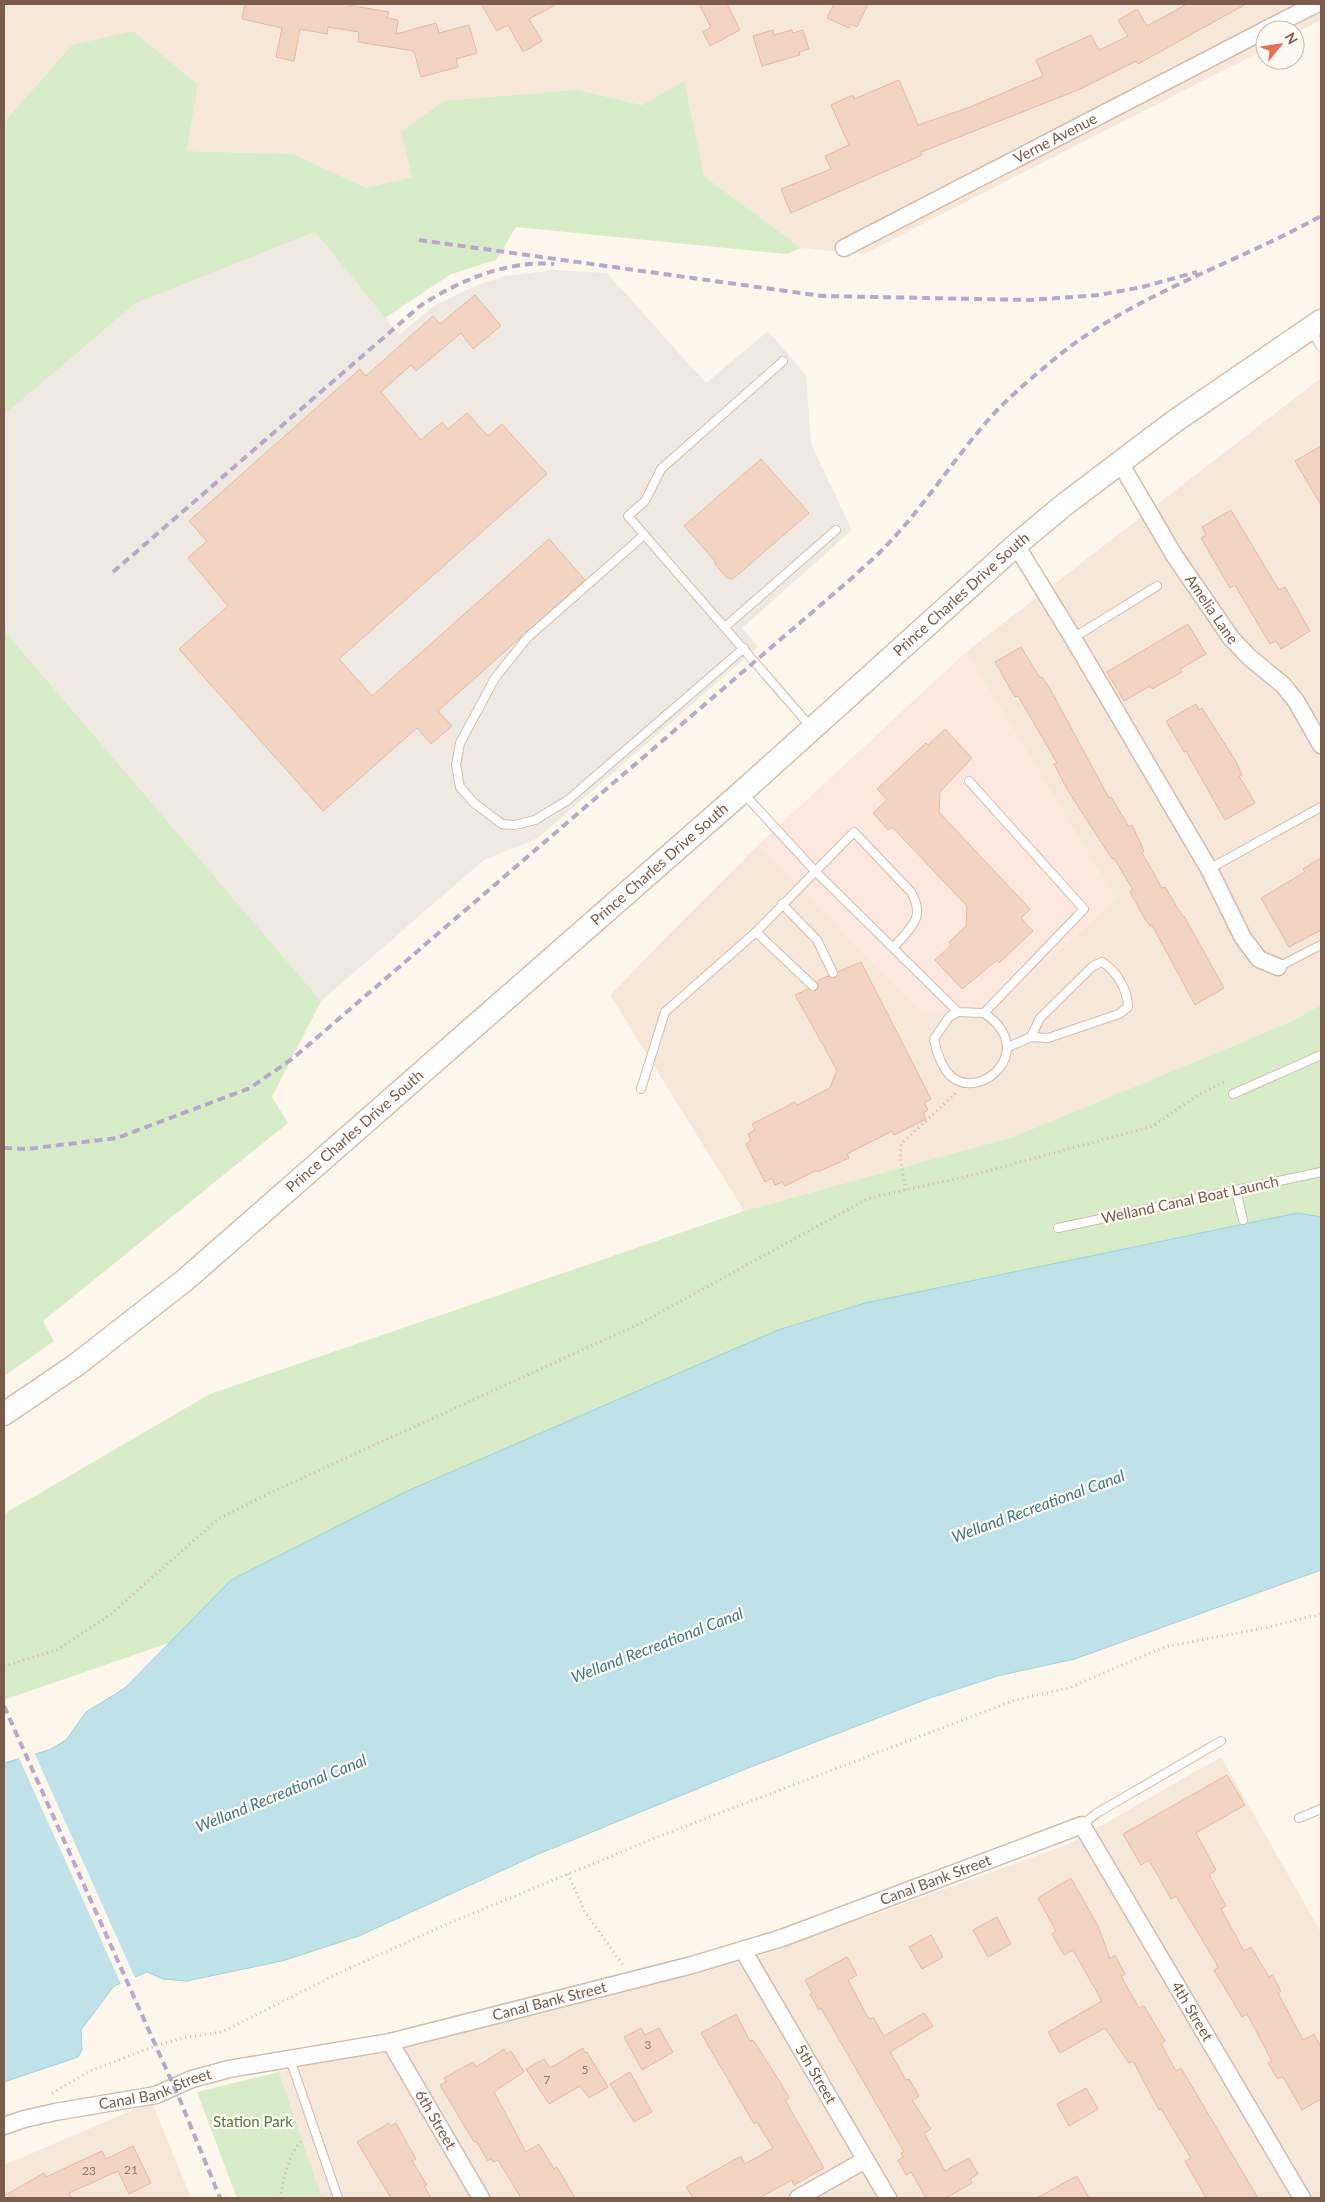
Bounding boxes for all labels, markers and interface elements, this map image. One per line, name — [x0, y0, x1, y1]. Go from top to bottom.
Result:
north arrow — [1255, 20, 1305, 70]
text: N — [1282, 29, 1302, 47]
street label: Verne Avenue — [1010, 109, 1100, 167]
street label: Prince Charles Drive South — [889, 528, 1032, 659]
street label: Amelia Lane — [1182, 571, 1242, 648]
street label: Prince Charles Drive South — [586, 799, 731, 929]
street label: Prince Charles Drive South — [282, 1066, 426, 1196]
street label: Welland Canal Boat Launch — [1100, 1171, 1280, 1227]
water label: Welland Recreational Canal — [949, 1465, 1127, 1546]
water label: Welland Recreational Canal — [568, 1603, 746, 1686]
water label: Welland Recreational Canal — [193, 1749, 369, 1836]
street label: Canal Bank Street — [877, 1850, 994, 1908]
street label: Canal Bank Street — [490, 1977, 609, 2024]
street label: 4th Street — [1168, 1978, 1218, 2044]
house number: 3 — [645, 2037, 652, 2052]
street label: 5th Street — [792, 2041, 841, 2107]
house number: 5 — [582, 2062, 589, 2077]
street label: Canal Bank Street — [97, 2064, 214, 2113]
house number: 7 — [544, 2072, 551, 2087]
street label: 6th Street — [412, 2086, 461, 2153]
park label: Station Park — [213, 2112, 293, 2130]
house number: 21 — [124, 2162, 138, 2177]
house number: 23 — [82, 2163, 96, 2178]

